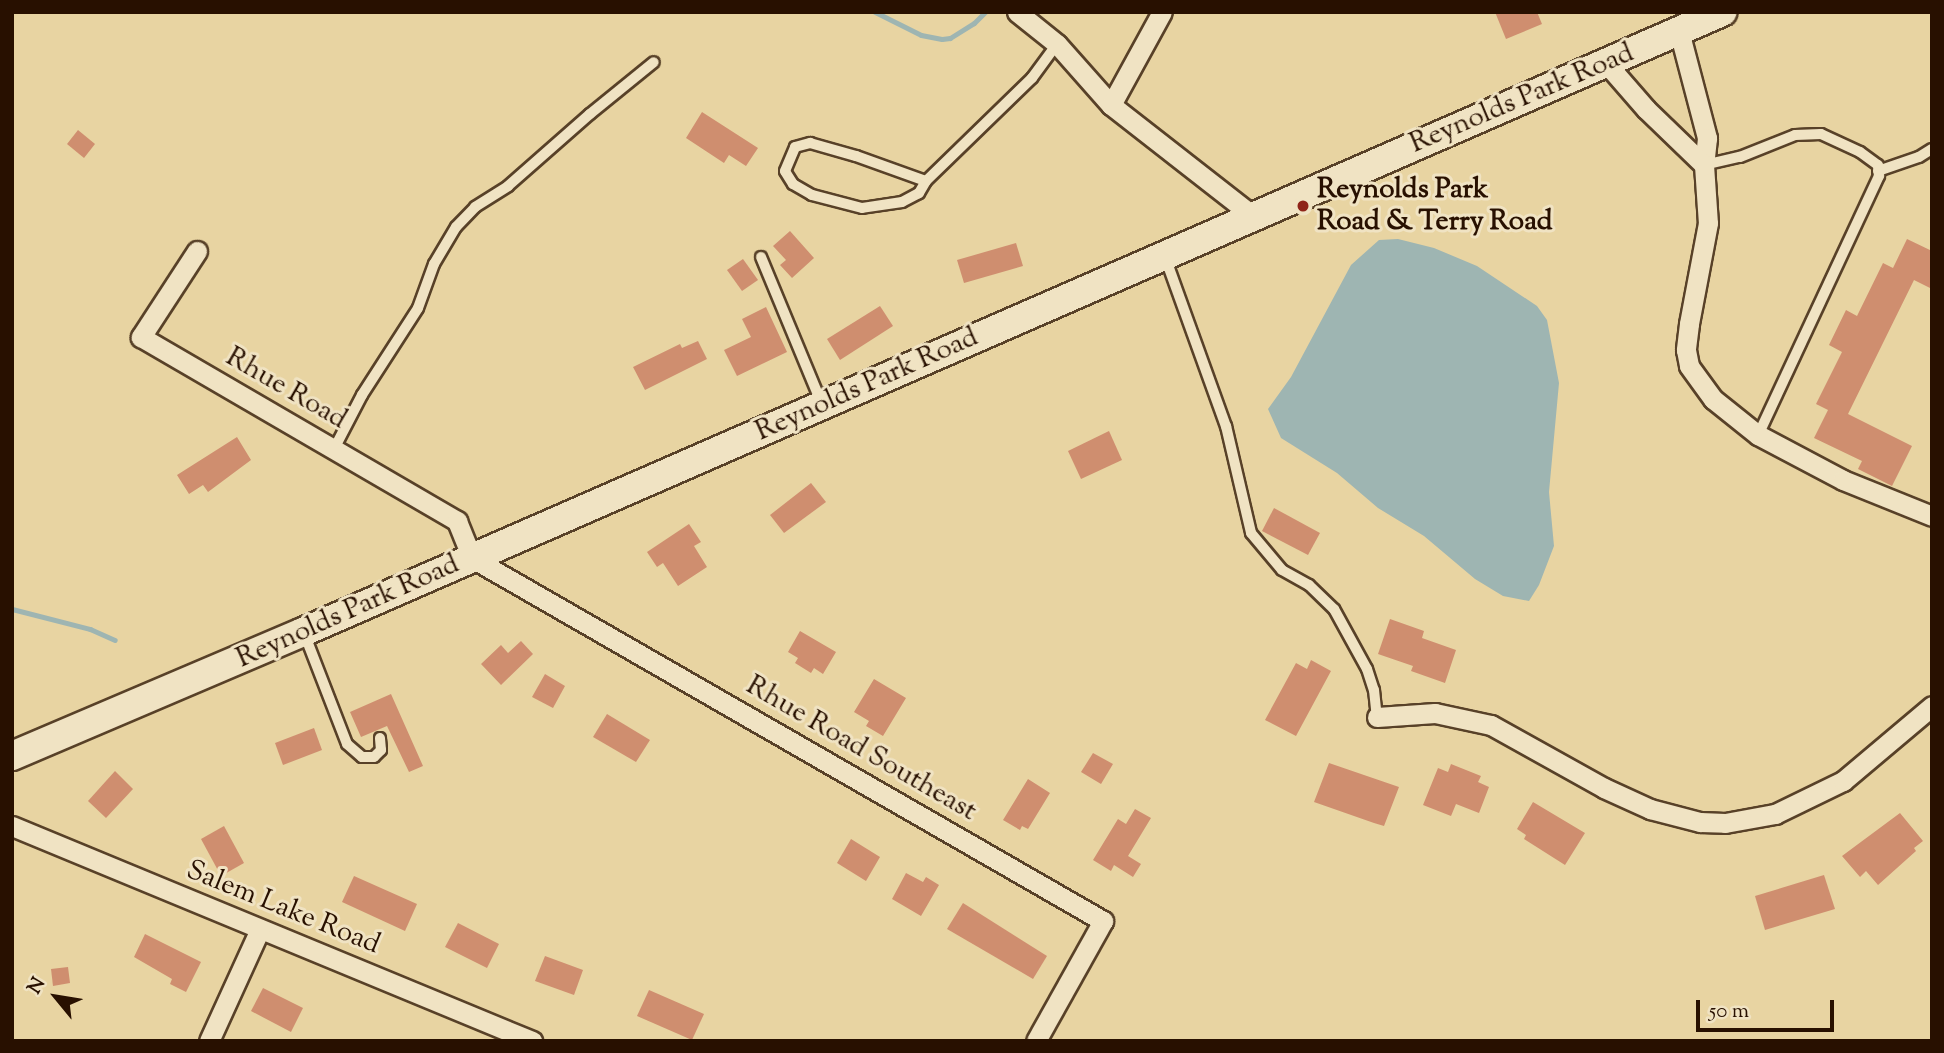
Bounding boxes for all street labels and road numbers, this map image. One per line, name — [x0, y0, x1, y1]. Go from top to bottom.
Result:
street label: Reynolds Park Road — [1405, 37, 1639, 161]
street label: Reynolds Park Road — [751, 321, 983, 449]
street label: Rhue Road — [219, 341, 353, 437]
street label: Reynolds Park Road — [232, 548, 464, 676]
street label: Rhue Road Southeast — [740, 669, 982, 829]
street label: Salem Lake Road — [181, 854, 385, 962]

